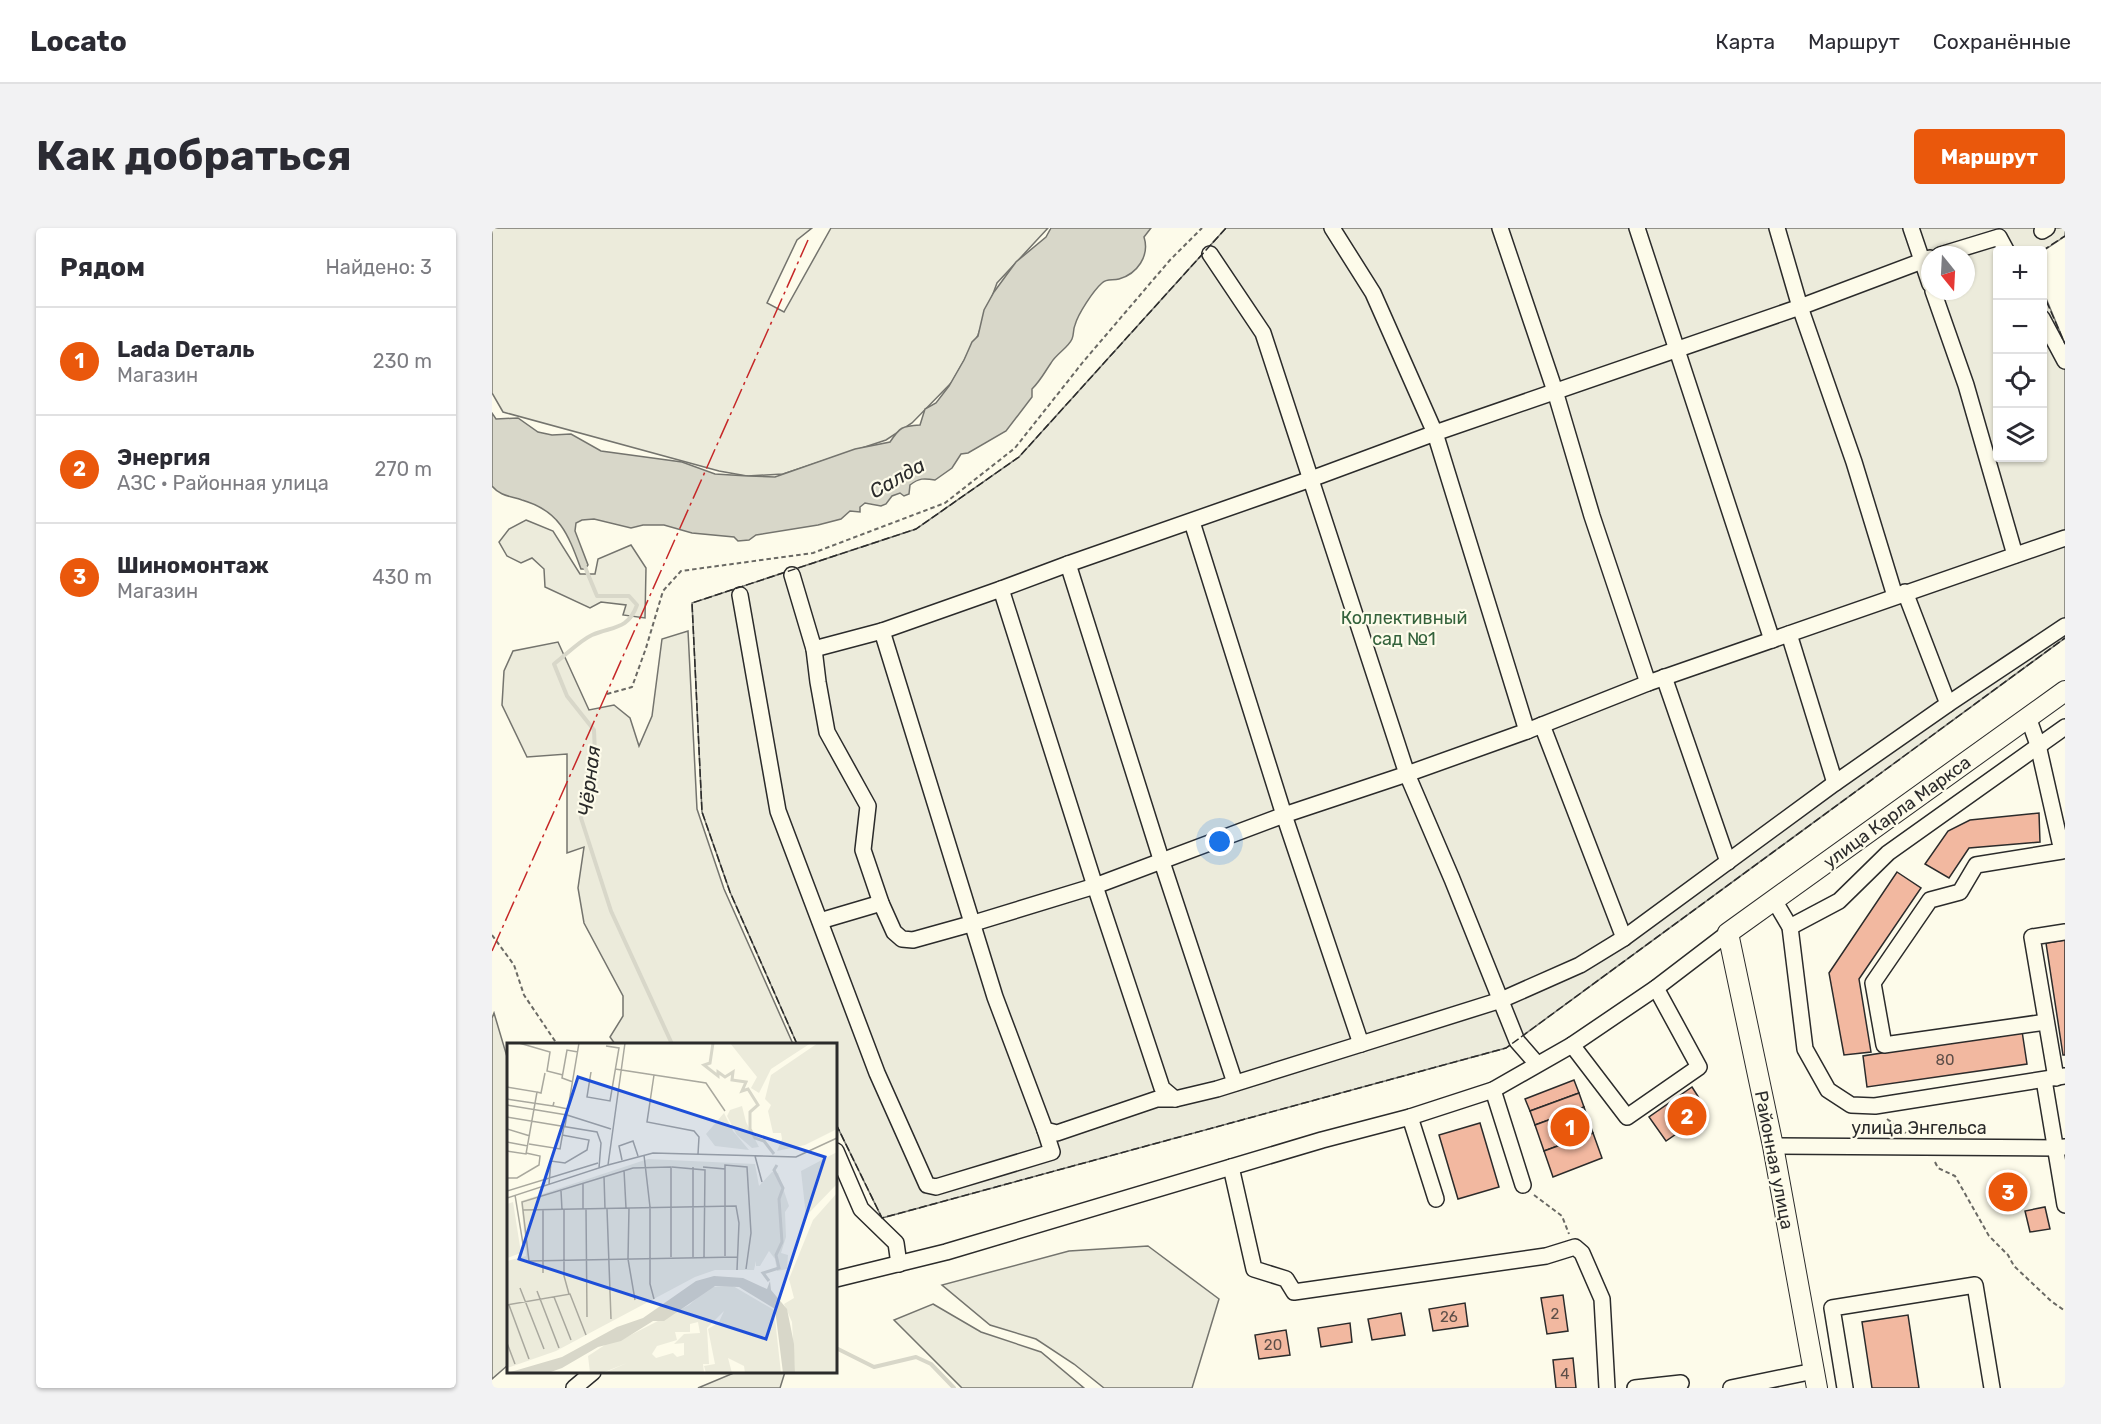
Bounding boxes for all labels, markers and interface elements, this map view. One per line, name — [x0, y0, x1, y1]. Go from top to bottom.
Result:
text: Locato — [30, 25, 127, 58]
text: Карта — [1715, 29, 1775, 54]
text: Маршрут — [1808, 29, 1900, 54]
text: Сохранённые — [1933, 29, 2071, 54]
button: Маршрут — [1914, 129, 2065, 184]
text: Как добраться — [36, 131, 352, 181]
north arrow — [1921, 246, 1975, 300]
map controls — [1993, 246, 2047, 462]
button: + — [1993, 246, 2047, 300]
text: Рядом — [60, 252, 145, 283]
text: Найдено: 3 — [326, 255, 432, 279]
button: − — [1993, 300, 2047, 354]
text: Lada Dеталь — [117, 336, 255, 363]
text: 1 — [75, 349, 84, 373]
text: 230 m — [373, 349, 432, 373]
button: locate — [1993, 354, 2047, 408]
text: Магазин — [117, 363, 198, 387]
button: layers — [1993, 408, 2047, 462]
text: Энергия — [117, 444, 211, 471]
water label: Салда — [865, 452, 929, 503]
text: 2 — [73, 457, 86, 481]
text: 270 m — [375, 457, 432, 481]
text: АЗС · Районная улица — [117, 471, 329, 495]
text: Шиномонтаж — [117, 552, 269, 579]
text: 3 — [73, 565, 86, 589]
text: 430 m — [372, 565, 432, 589]
text: Магазин — [117, 579, 198, 603]
park label: Коллективный сад №1 — [1341, 607, 1467, 650]
water label: Чёрная — [573, 744, 605, 818]
street label: улица Карла Маркса — [1819, 751, 1975, 873]
your location — [1205, 827, 1234, 856]
inset map — [507, 1043, 837, 1373]
house number: 80 — [1935, 1051, 1955, 1069]
street label: Районная улица — [1750, 1089, 1798, 1231]
pin: 2 — [1668, 1094, 1706, 1138]
pin: 1 — [1550, 1104, 1590, 1150]
street label: улица Энгельса — [1851, 1117, 1987, 1139]
pin: 3 — [1988, 1170, 2028, 1214]
house number: 2 — [1551, 1305, 1560, 1323]
house number: 26 — [1440, 1308, 1458, 1326]
house number: 20 — [1264, 1336, 1282, 1354]
house number: 4 — [1560, 1365, 1570, 1383]

